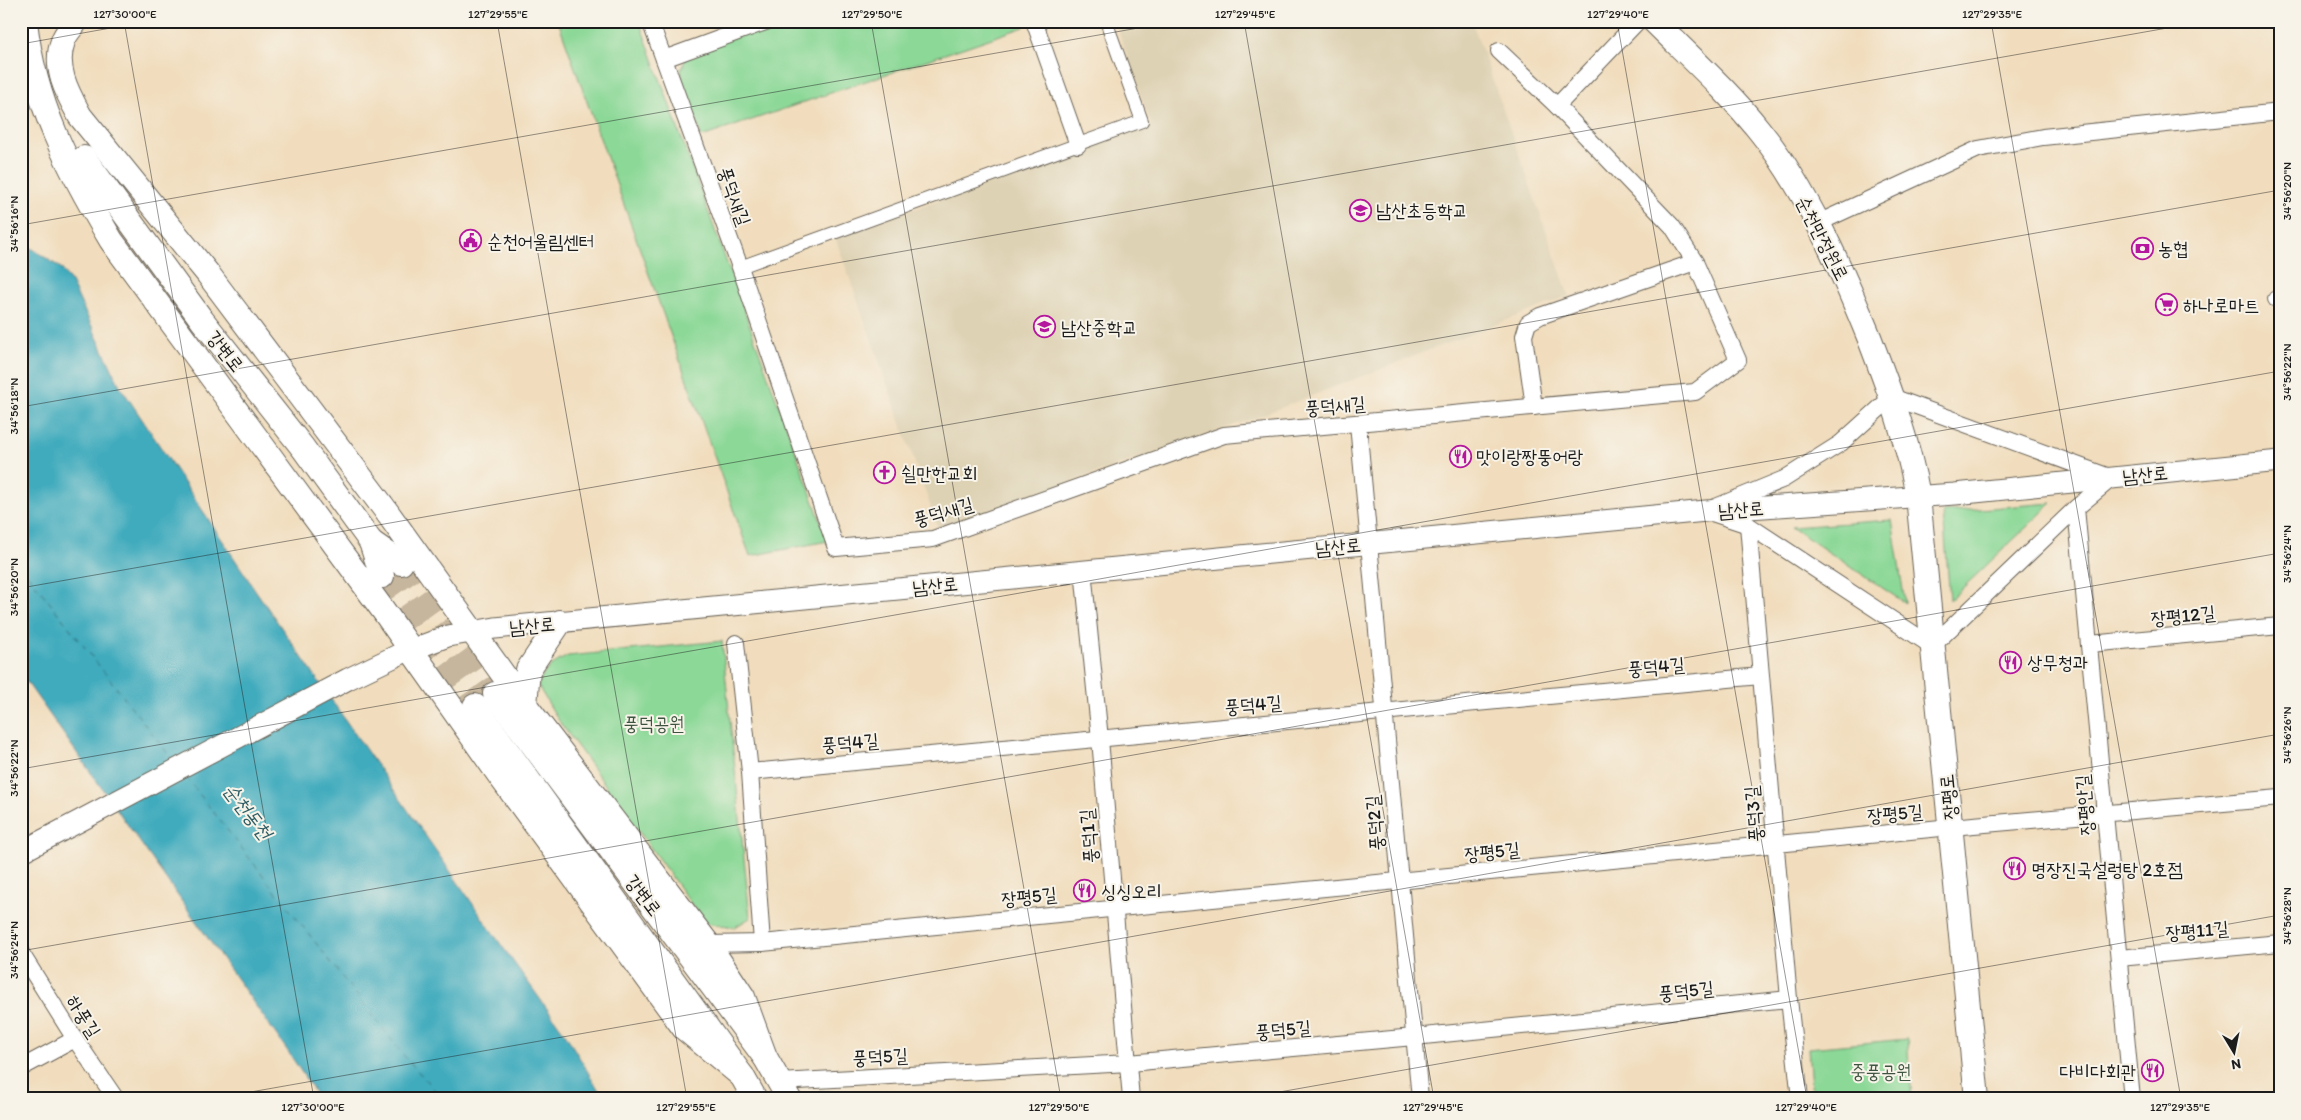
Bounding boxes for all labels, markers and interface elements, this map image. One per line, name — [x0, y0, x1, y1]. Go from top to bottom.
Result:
text: 127°30'00"E — [93, 7, 157, 21]
text: 127°29'55"E — [468, 7, 528, 21]
text: 127°29'50"E — [842, 7, 903, 21]
text: 127°29'45"E — [1215, 7, 1276, 21]
text: 127°29'40"E — [1587, 7, 1649, 21]
text: 127°29'35"E — [1962, 7, 2022, 21]
text: 34°56'20"N — [2280, 162, 2294, 220]
street label: 풍덕새길 — [713, 164, 756, 229]
street label: 순천만정원로 — [1791, 192, 1854, 284]
text: 34°56'16"N — [7, 196, 21, 252]
school or university icon: 남산초등학교 — [1348, 198, 1372, 222]
place label: 남산초등학교 — [1376, 199, 1468, 222]
public building icon: 순천어울림센터 — [459, 229, 483, 253]
place label: 순천어울림센터 — [487, 230, 594, 253]
bank icon: 농협 — [2130, 236, 2154, 260]
place label: 농협 — [2158, 237, 2189, 260]
supermarket icon: 하나로마트 — [2155, 293, 2179, 317]
place label: 하나로마트 — [2183, 294, 2259, 317]
school or university icon: 남산중학교 — [1033, 315, 1057, 339]
place label: 남산중학교 — [1061, 316, 1137, 339]
street label: 강변로 — [202, 326, 249, 376]
text: 34°56'22"N — [2280, 343, 2294, 401]
text: 34°56'18"N — [7, 378, 21, 434]
street label: 풍덕새길 — [1304, 391, 1367, 420]
restaurant icon: 맛이랑짱뚱어랑 — [1448, 444, 1472, 468]
place label: 맛이랑짱뚱어랑 — [1476, 445, 1584, 468]
church icon: 쉴만한교회 — [873, 461, 897, 485]
street label: 남산로 — [2121, 461, 2169, 488]
place label: 쉴만한교회 — [901, 462, 977, 485]
street label: 풍덕새길 — [911, 492, 976, 531]
street label: 남산로 — [1717, 496, 1765, 523]
text: 34°56'24"N — [2280, 525, 2294, 583]
street label: 남산로 — [1314, 533, 1362, 560]
text: 34°56'20"N — [7, 558, 21, 616]
street label: 남산로 — [911, 572, 959, 599]
street label: 장평12길 — [2150, 601, 2216, 630]
street label: 남산로 — [508, 612, 556, 639]
restaurant icon: 상무청과 — [1999, 650, 2023, 674]
place label: 상무청과 — [2027, 651, 2088, 674]
street label: 풍덕4길 — [1627, 653, 1686, 680]
street label: 풍덕4길 — [1224, 691, 1283, 718]
text: 34°56'26"N — [2280, 706, 2294, 764]
park label: 풍덕공원 — [623, 712, 685, 735]
street label: 풍덕4길 — [821, 729, 880, 756]
text: 34°56'22"N — [7, 739, 21, 797]
street label: 장평로 — [1935, 773, 1962, 821]
street label: 장평안길 — [2070, 773, 2099, 836]
water label: 순천동천 — [219, 778, 278, 845]
street label: 풍덕3길 — [1740, 785, 1767, 843]
street label: 풍덕2길 — [1361, 794, 1388, 852]
street label: 장평5길 — [1866, 800, 1924, 827]
street label: 풍덕1길 — [1075, 808, 1102, 864]
street label: 장평5길 — [1463, 837, 1521, 866]
restaurant icon: 명장진국설렁탕 2호점 — [2003, 857, 2027, 881]
place label: 명장진국설렁탕 2호점 — [2031, 858, 2183, 881]
street label: 강변로 — [621, 870, 667, 921]
restaurant icon: 싱싱오리 — [1073, 879, 1097, 903]
place label: 싱싱오리 — [1101, 880, 1162, 903]
street label: 장평5길 — [1000, 882, 1058, 911]
text: 34°56'28"N — [2280, 887, 2294, 945]
street label: 장평11길 — [2164, 916, 2230, 945]
text: 34°56'24"N — [7, 921, 21, 979]
street label: 풍덕5길 — [1657, 976, 1715, 1005]
street label: 하풍길 — [61, 991, 106, 1042]
street label: 풍덕5길 — [1254, 1016, 1312, 1043]
north arrow — [2208, 1028, 2258, 1078]
street label: 풍덕5길 — [852, 1044, 909, 1069]
text: N — [2230, 1055, 2242, 1074]
restaurant icon: 다비다회관 — [2140, 1059, 2164, 1083]
park label: 중풍공원 — [1850, 1060, 1912, 1083]
place label: 다비다회관 — [2060, 1060, 2136, 1083]
text: 127°30'00"E — [281, 1100, 345, 1114]
text: 127°29'55"E — [656, 1100, 716, 1114]
text: 127°29'50"E — [1029, 1100, 1090, 1114]
text: 127°29'45"E — [1403, 1100, 1464, 1114]
text: 127°29'40"E — [1775, 1100, 1837, 1114]
text: 127°29'35"E — [2150, 1100, 2210, 1114]

